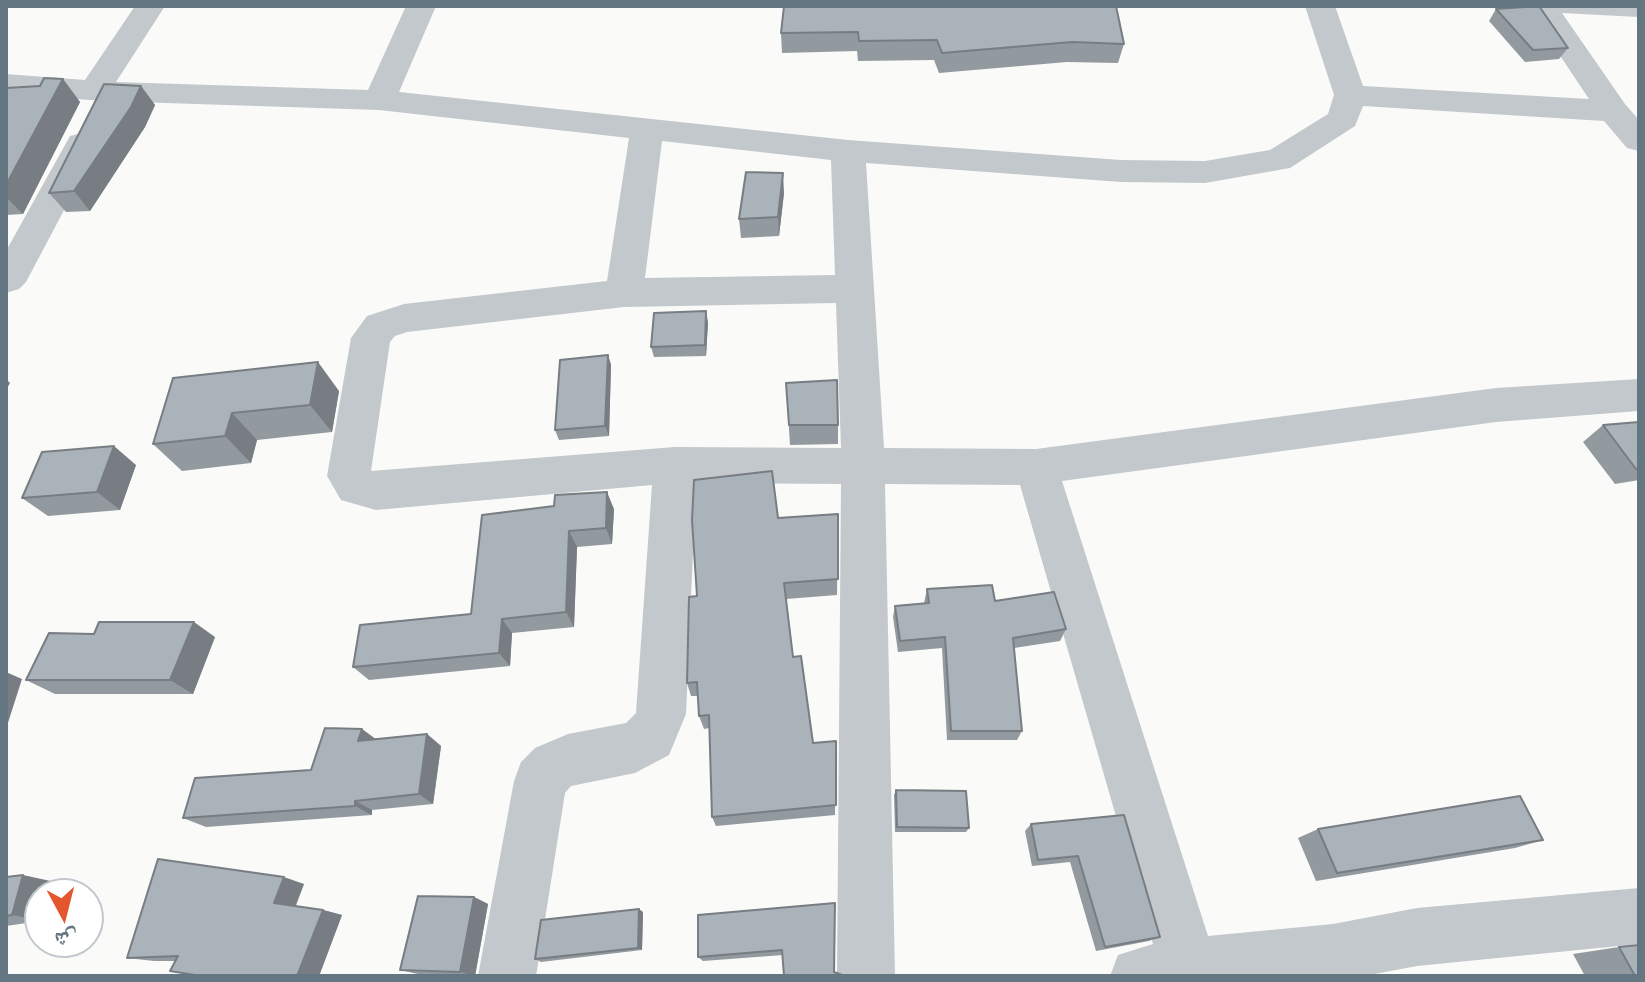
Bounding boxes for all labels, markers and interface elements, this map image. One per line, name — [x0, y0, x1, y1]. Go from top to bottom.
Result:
north arrow — [24, 878, 104, 958]
text: ش — [53, 925, 80, 955]

